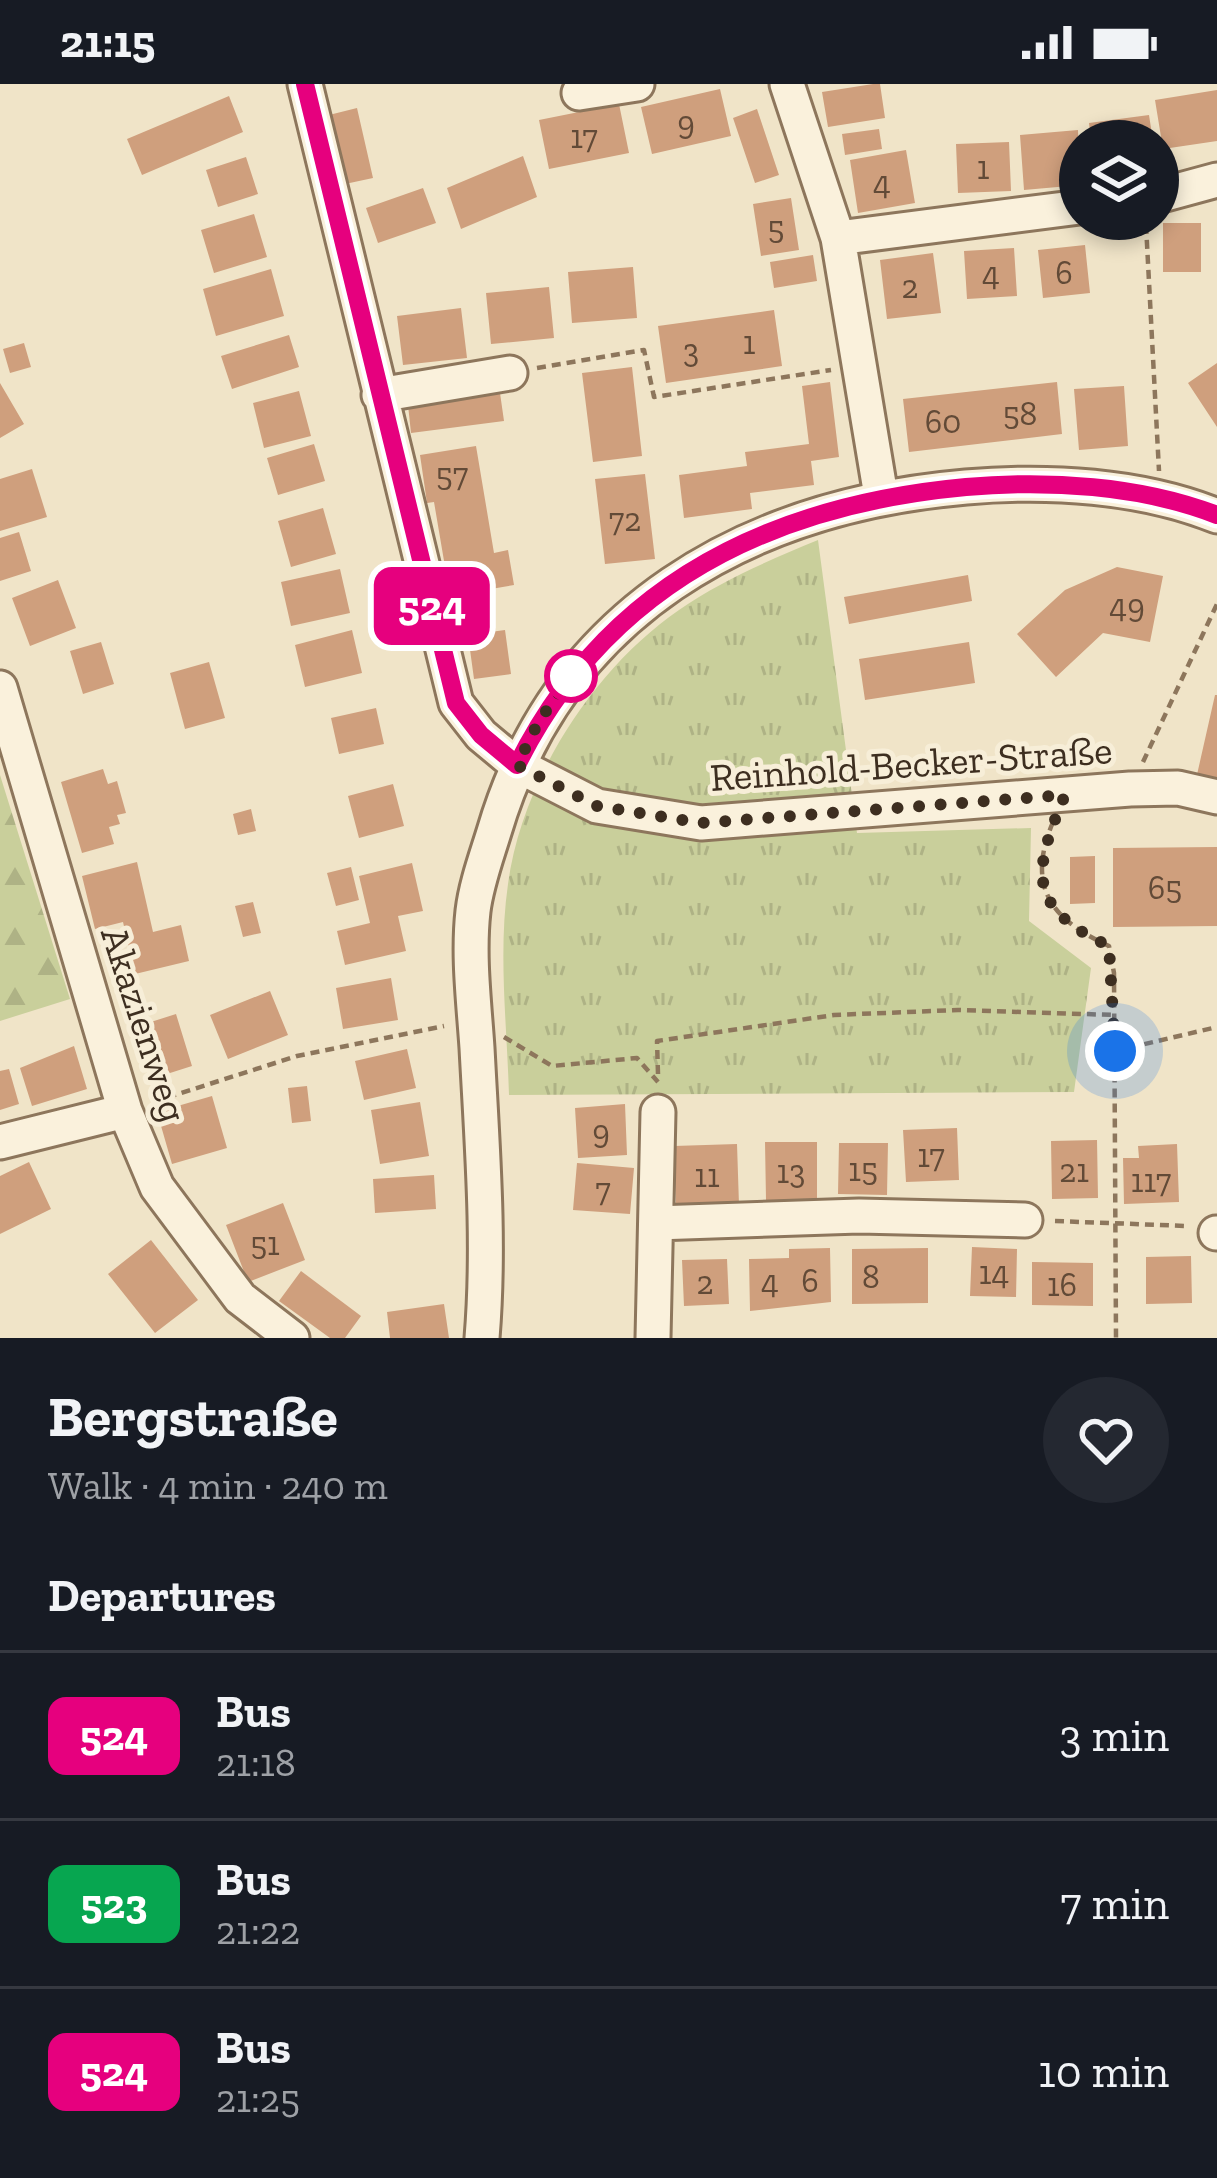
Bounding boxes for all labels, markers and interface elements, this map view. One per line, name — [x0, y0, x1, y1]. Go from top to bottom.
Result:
text: 21:15 — [60, 15, 155, 69]
house number: 9 — [677, 103, 695, 142]
house number: 17 — [570, 117, 598, 156]
map controls — [1059, 120, 1179, 240]
button: layers — [1059, 120, 1179, 240]
house number: 1 — [977, 148, 990, 187]
house number: 4 — [873, 163, 891, 202]
house number: 5 — [768, 208, 784, 247]
house number: 6 — [1055, 253, 1073, 292]
house number: 4 — [982, 254, 1000, 293]
house number: 2 — [902, 267, 919, 306]
house number: 1 — [743, 323, 756, 362]
house number: 3 — [683, 331, 699, 370]
house number: 58 — [1003, 394, 1037, 433]
house number: 60 — [925, 402, 961, 441]
house number: 57 — [436, 455, 469, 494]
house number: 72 — [609, 500, 641, 539]
line badge: 524 — [363, 567, 501, 645]
text: 524 — [398, 580, 466, 631]
house number: 49 — [1109, 586, 1145, 625]
unlabelled marker — [546, 651, 596, 701]
street label: Reinhold-Becker-Straße — [708, 726, 1114, 801]
house number: 65 — [1148, 868, 1182, 907]
street label: Akazienweg — [91, 921, 198, 1128]
your location — [1085, 1021, 1145, 1081]
house number: 9 — [592, 1112, 610, 1151]
house number: 17 — [917, 1136, 945, 1175]
house number: 15 — [848, 1150, 878, 1189]
house number: 21 — [1059, 1151, 1089, 1190]
house number: 13 — [777, 1152, 805, 1191]
house number: 11 — [694, 1156, 720, 1195]
house number: 117 — [1131, 1161, 1172, 1200]
house number: 7 — [595, 1170, 611, 1209]
house number: 51 — [250, 1224, 280, 1263]
house number: 14 — [979, 1253, 1009, 1292]
house number: 8 — [862, 1257, 880, 1296]
house number: 6 — [801, 1261, 819, 1300]
house number: 4 — [761, 1262, 779, 1301]
house number: 2 — [697, 1263, 714, 1302]
house number: 16 — [1047, 1265, 1077, 1304]
button: heart — [1043, 1377, 1169, 1503]
text: Bergstraße — [48, 1382, 338, 1451]
text: Walk · 4 min · 240 m — [48, 1462, 388, 1509]
text: Departures — [48, 1569, 276, 1623]
text: Bus — [216, 1685, 291, 1739]
text: 3 min — [1060, 1709, 1169, 1763]
text: 524 — [80, 1710, 148, 1761]
text: 21:18 — [216, 1739, 296, 1786]
text: Bus — [216, 1853, 291, 1907]
text: 7 min — [1060, 1877, 1169, 1931]
text: 523 — [81, 1878, 147, 1929]
text: 21:22 — [216, 1907, 300, 1954]
text: Bus — [216, 2021, 291, 2075]
text: 10 min — [1038, 2045, 1169, 2099]
text: 524 — [80, 2046, 148, 2097]
text: 21:25 — [216, 2075, 300, 2122]

